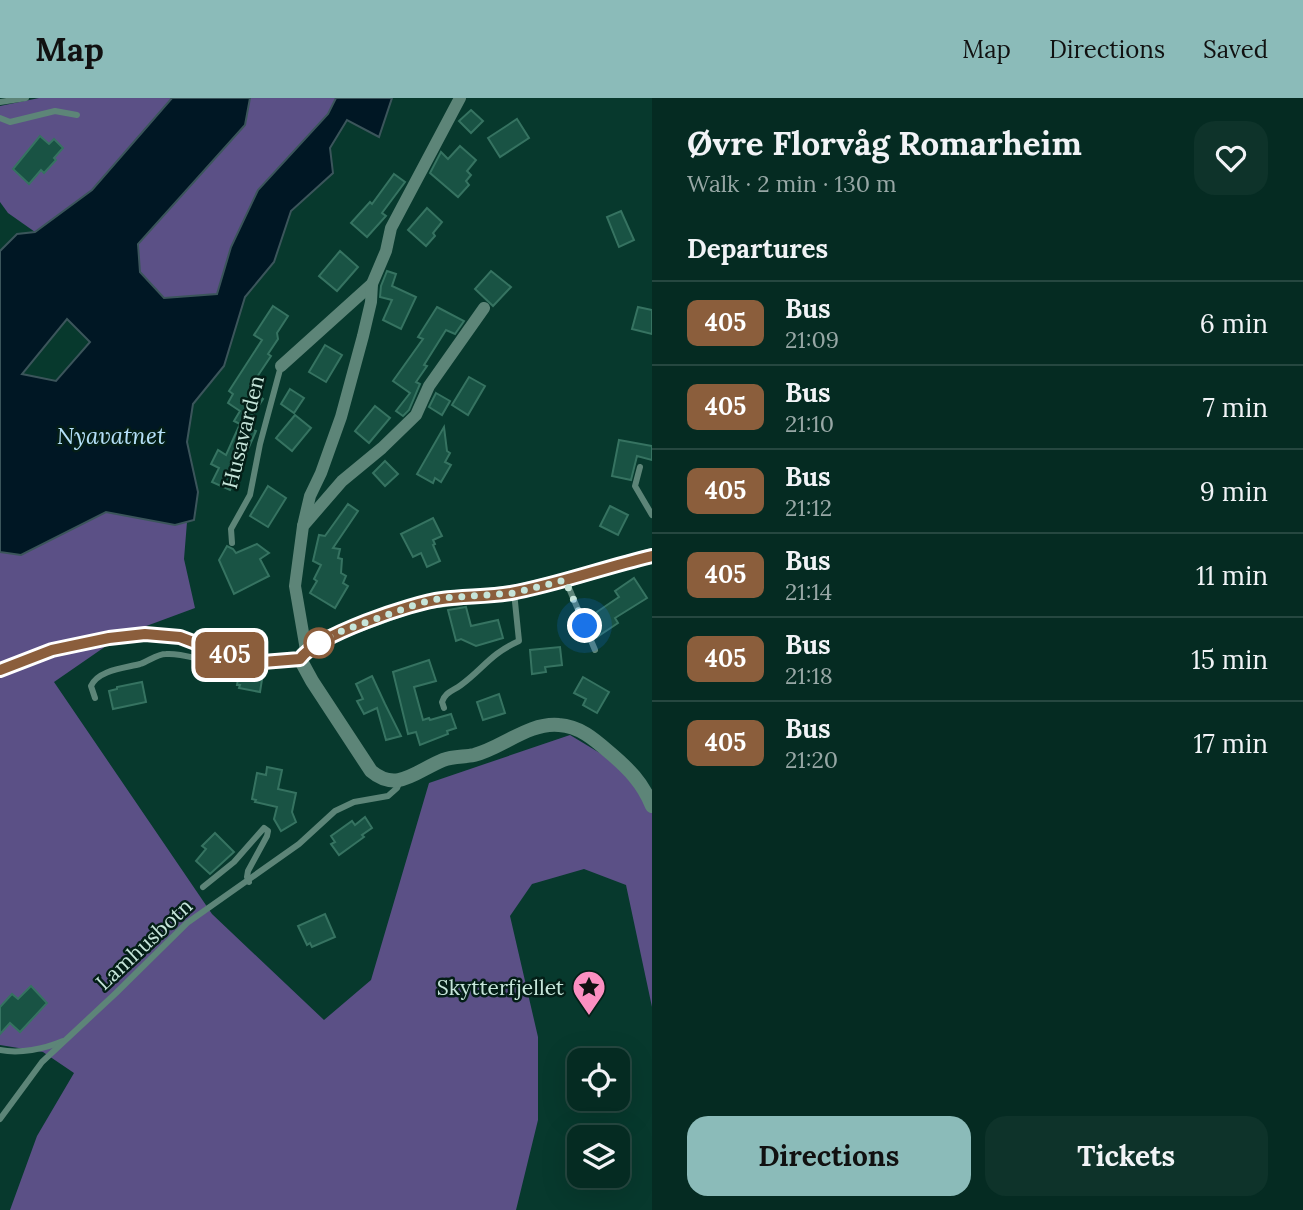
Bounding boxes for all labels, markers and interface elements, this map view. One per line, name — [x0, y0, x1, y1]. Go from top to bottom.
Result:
text: Map — [35, 28, 104, 70]
text: Map — [962, 34, 1011, 65]
text: Directions — [1049, 34, 1165, 65]
text: Saved — [1203, 34, 1268, 65]
button: heart — [1194, 121, 1268, 195]
text: Øvre Florvåg Romarheim — [687, 122, 1082, 164]
text: Walk · 2 min · 130 m — [687, 169, 897, 198]
text: Departures — [687, 232, 828, 265]
text: Bus — [785, 292, 831, 325]
text: 405 — [705, 307, 746, 338]
text: 6 min — [1200, 307, 1268, 340]
text: 21:09 — [785, 325, 839, 354]
street label: Husavarden — [216, 372, 270, 491]
text: Bus — [785, 376, 831, 409]
text: 405 — [705, 391, 746, 422]
text: 7 min — [1203, 391, 1268, 424]
text: 21:10 — [785, 409, 834, 438]
water label: Nyavatnet — [57, 421, 166, 450]
text: Bus — [785, 460, 831, 493]
text: 405 — [705, 475, 746, 506]
text: 9 min — [1200, 475, 1268, 508]
text: 21:12 — [785, 493, 832, 522]
text: Bus — [785, 544, 831, 577]
text: 405 — [705, 559, 746, 590]
text: 11 min — [1196, 559, 1268, 592]
text: 21:14 — [785, 577, 832, 606]
your location — [567, 608, 602, 643]
unlabelled marker — [304, 628, 334, 658]
text: Bus — [785, 628, 831, 661]
line badge: 405 — [190, 632, 270, 678]
text: 405 — [209, 639, 251, 670]
text: 405 — [705, 643, 746, 674]
text: 15 min — [1191, 643, 1268, 676]
text: 21:18 — [785, 661, 833, 690]
text: Bus — [785, 712, 831, 745]
text: 405 — [705, 727, 746, 758]
text: 17 min — [1193, 727, 1268, 760]
text: 21:20 — [785, 745, 838, 774]
street label: Lamhusbotn — [90, 892, 198, 996]
place icon: Skytterfjellet — [570, 968, 608, 1017]
place label: Skytterfjellet — [437, 974, 565, 1001]
map controls — [567, 1048, 630, 1188]
button: locate — [567, 1048, 630, 1111]
button: Directions — [687, 1116, 971, 1196]
button: Tickets — [985, 1116, 1268, 1196]
button: layers — [567, 1125, 630, 1188]

